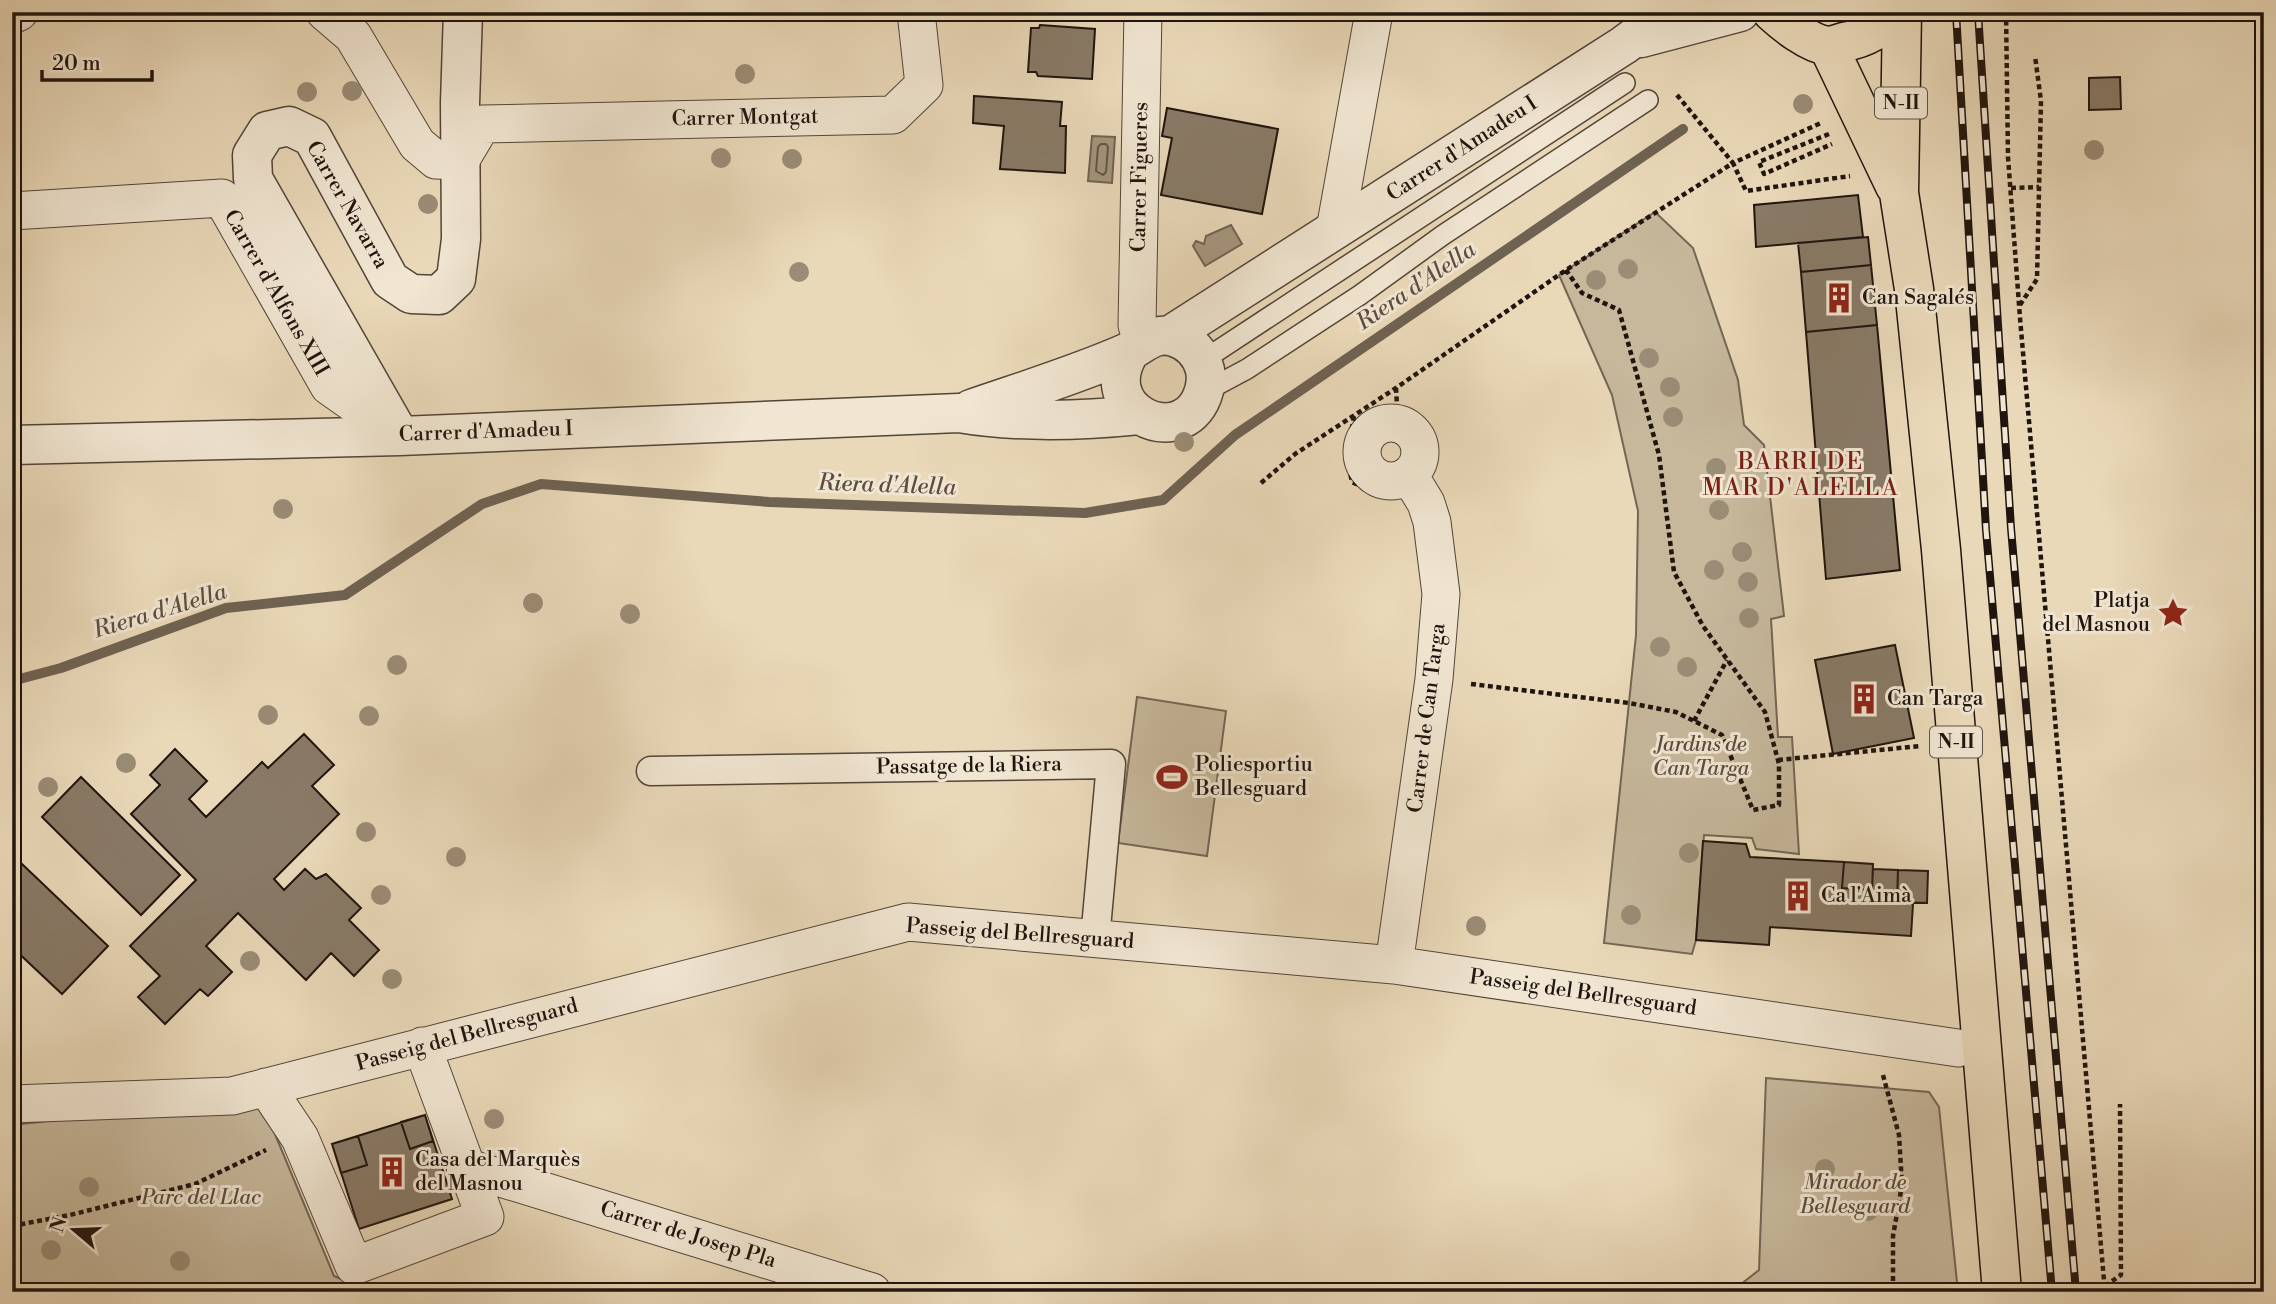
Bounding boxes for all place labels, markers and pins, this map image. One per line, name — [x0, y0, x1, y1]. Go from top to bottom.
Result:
building icon: Can Sagalés — [1822, 281, 1856, 315]
place label: Can Sagalés — [1862, 285, 1974, 311]
place label: Platja del Masnou — [2042, 588, 2150, 638]
place icon: Platja del Masnou — [2156, 596, 2190, 630]
building icon: Can Targa — [1847, 682, 1881, 716]
place label: Can Targa — [1887, 686, 1984, 712]
place label: Poliesportiu Bellesguard — [1194, 752, 1313, 802]
sports icon: Poliesportiu Bellesguard — [1155, 760, 1189, 794]
building icon: Ca l'Aimà — [1781, 879, 1815, 913]
place label: Ca l'Aimà — [1821, 883, 1912, 909]
place label: Casa del Marquès del Masnou — [415, 1147, 580, 1197]
building icon: Casa del Marquès del Masnou — [375, 1155, 409, 1189]

